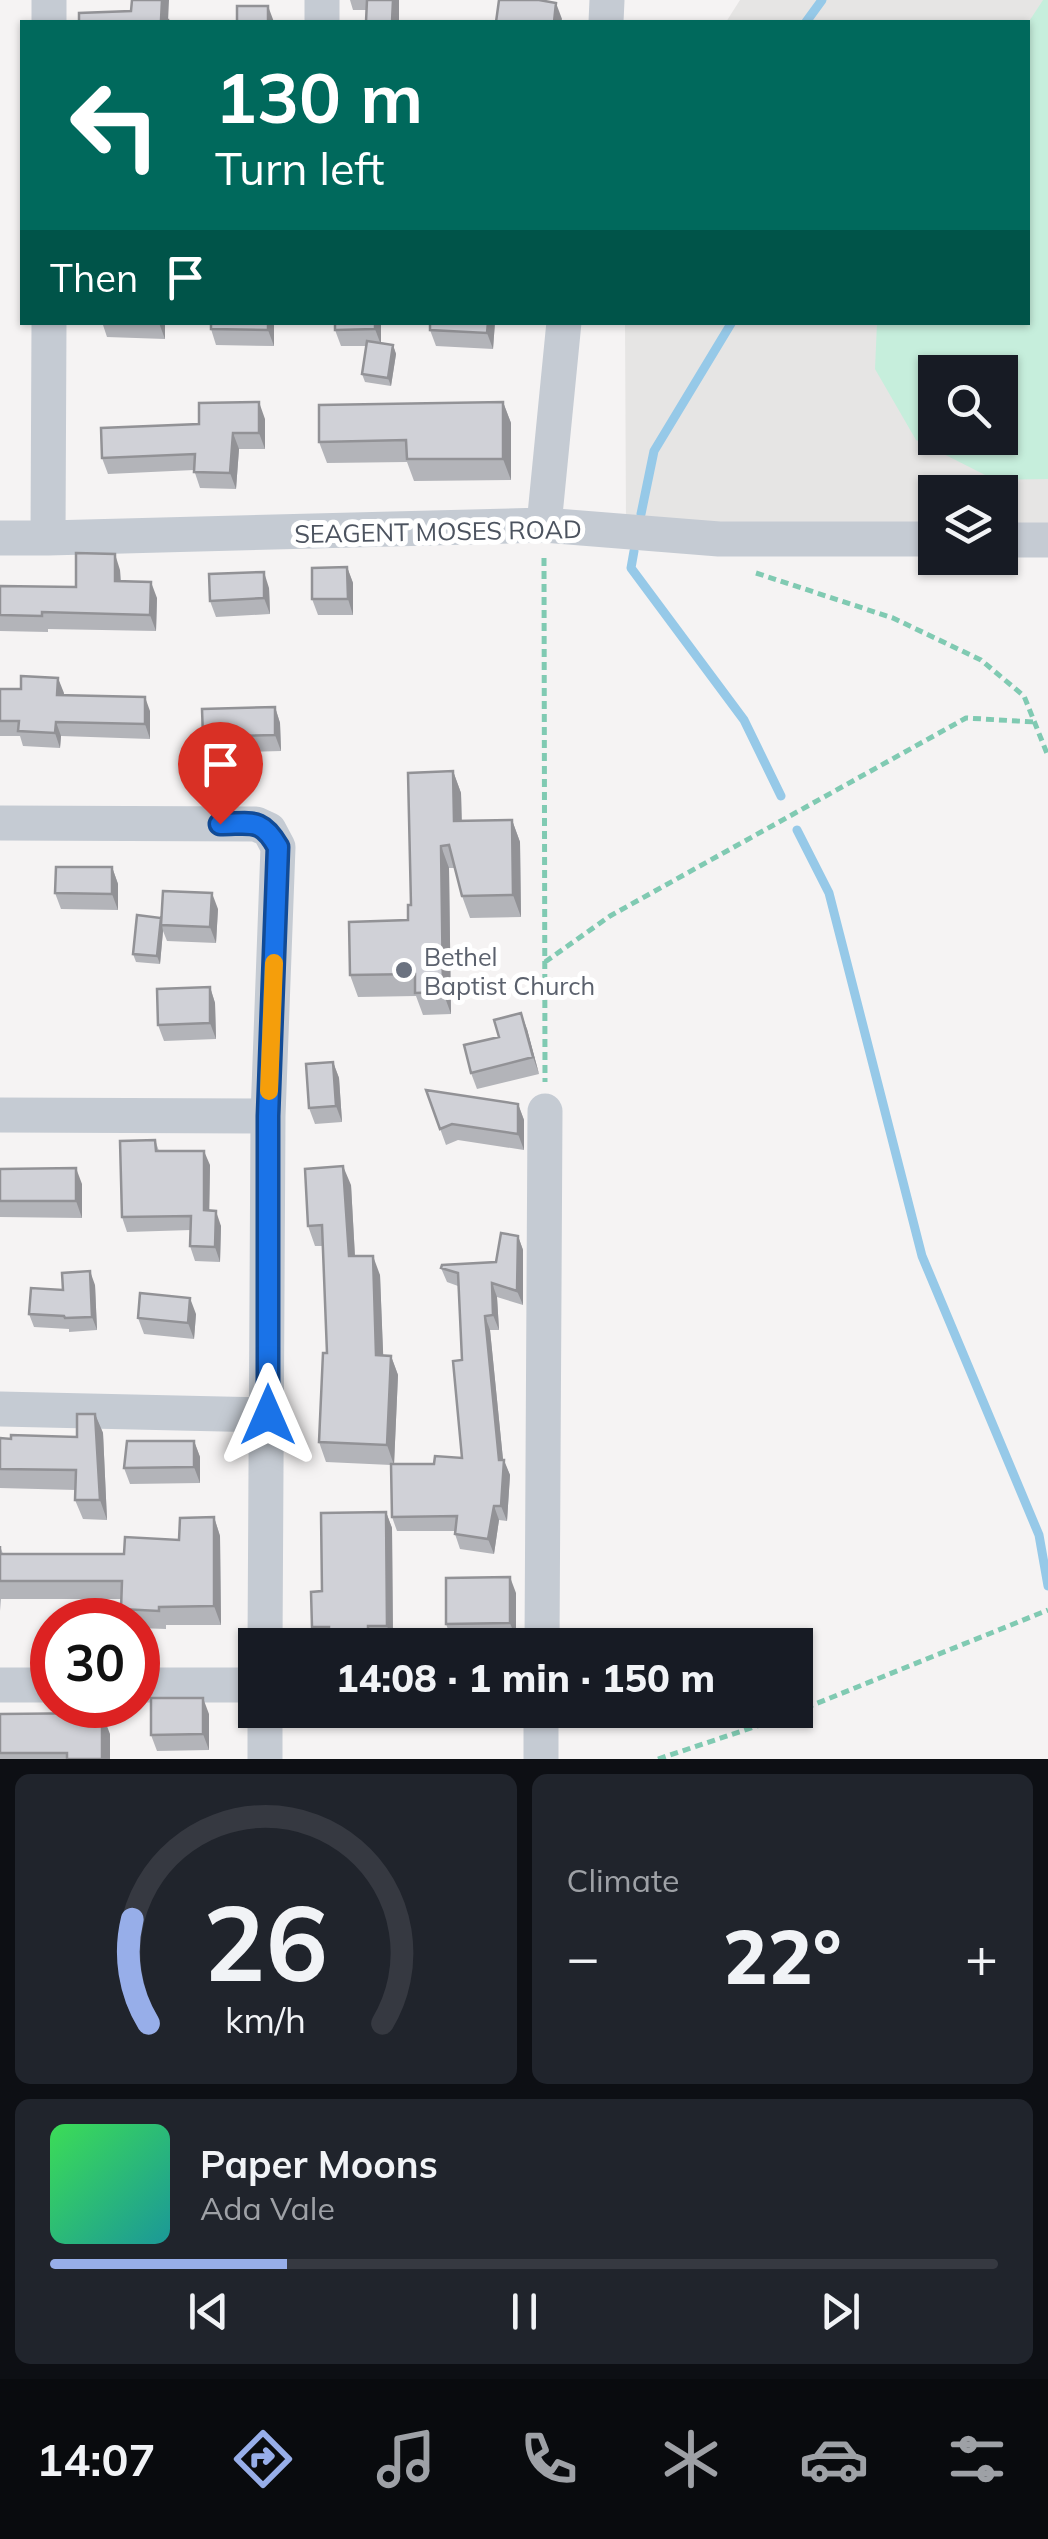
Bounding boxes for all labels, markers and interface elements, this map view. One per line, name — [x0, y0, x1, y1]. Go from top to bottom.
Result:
text: 130 m — [215, 53, 423, 141]
icon: left — [50, 60, 180, 190]
text: Turn left — [215, 140, 384, 196]
icon: arrive — [158, 250, 213, 305]
text: Then — [50, 254, 138, 302]
map controls — [918, 355, 1018, 575]
button: search — [918, 355, 1018, 455]
button: layers — [918, 475, 1018, 575]
street label: SEAGENT MOSES ROAD — [294, 513, 582, 549]
pin — [178, 722, 263, 825]
icon: arrive — [193, 737, 248, 792]
place label: Bethel Baptist Church — [424, 941, 595, 1001]
marker: Bethel Baptist Church — [393, 959, 415, 981]
position arrow — [216, 1363, 320, 1467]
speed limit sign: 30 — [30, 1598, 160, 1728]
text: 14:08 · 1 min · 150 m — [336, 1654, 715, 1702]
text: Climate — [567, 1860, 679, 1900]
text: 26 — [203, 1876, 328, 2007]
text: 22° — [723, 1909, 842, 2003]
text: − — [567, 1922, 600, 1991]
text: + — [965, 1922, 998, 1991]
text: km/h — [225, 1997, 306, 2042]
text: Paper Moons — [200, 2140, 438, 2188]
text: Ada Vale — [200, 2188, 335, 2228]
icon: previous — [181, 2284, 236, 2339]
icon: pause — [497, 2284, 552, 2339]
icon: next — [813, 2284, 868, 2339]
icon: directions — [228, 2424, 298, 2494]
icon: music — [371, 2424, 441, 2494]
icon: phone — [514, 2424, 584, 2494]
icon: climate — [656, 2424, 726, 2494]
icon: car — [799, 2424, 869, 2494]
icon: filters — [942, 2424, 1012, 2494]
text: 14:07 — [36, 2431, 156, 2487]

